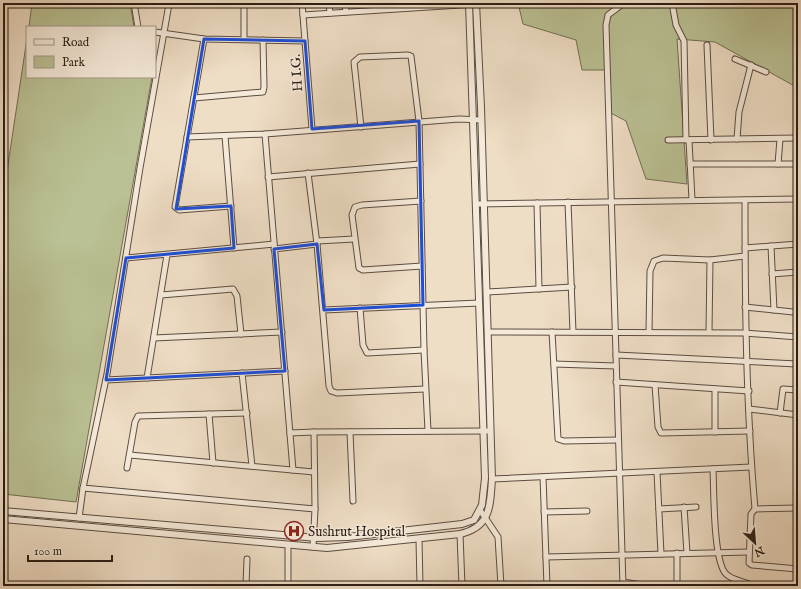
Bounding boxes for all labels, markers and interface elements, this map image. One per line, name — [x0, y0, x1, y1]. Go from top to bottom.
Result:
legend — [26, 26, 156, 78]
text: Road — [62, 35, 90, 50]
street label: H I.G. — [287, 53, 307, 92]
text: Park — [62, 55, 85, 70]
hospital icon: Sushrut Hospital — [283, 520, 305, 542]
place label: Sushrut Hospital — [308, 523, 405, 541]
north arrow — [735, 523, 775, 563]
scale bar — [28, 537, 112, 563]
text: N — [751, 542, 767, 560]
text: 100 m — [34, 544, 62, 559]

